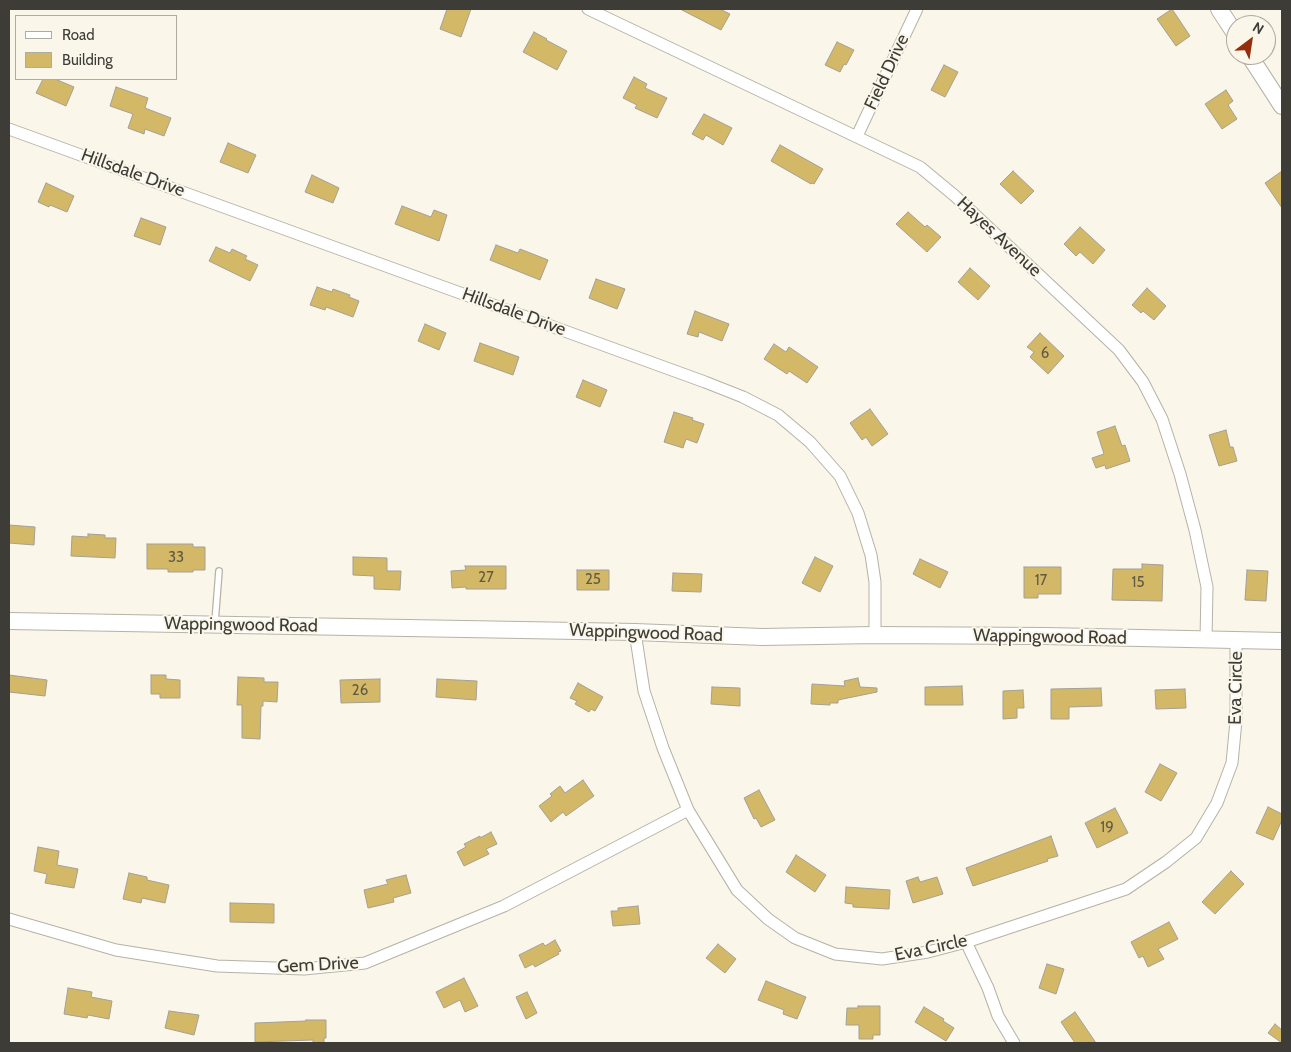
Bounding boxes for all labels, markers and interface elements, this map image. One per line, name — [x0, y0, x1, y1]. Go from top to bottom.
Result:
legend — [15, 15, 178, 80]
north arrow — [1226, 15, 1276, 65]
text: N — [1249, 18, 1267, 38]
text: Road — [62, 26, 95, 44]
street label: Field Drive — [860, 31, 914, 113]
text: Building — [62, 51, 113, 69]
street label: Hillsdale Drive — [78, 144, 188, 202]
street label: Hayes Avenue — [952, 192, 1046, 282]
street label: Hillsdale Drive — [459, 283, 569, 341]
house number: 6 — [1041, 345, 1049, 363]
house number: 33 — [168, 549, 184, 567]
house number: 27 — [478, 569, 494, 587]
house number: 25 — [585, 571, 601, 589]
house number: 17 — [1035, 572, 1047, 590]
house number: 15 — [1131, 574, 1145, 592]
street label: Wappingwood Road — [164, 613, 318, 637]
street label: Wappingwood Road — [569, 620, 723, 646]
street label: Wappingwood Road — [973, 625, 1127, 649]
street label: Eva Circle — [1225, 651, 1247, 725]
house number: 26 — [352, 682, 368, 700]
house number: 19 — [1100, 819, 1114, 837]
street label: Eva Circle — [893, 930, 969, 966]
street label: Gem Drive — [277, 952, 359, 978]

